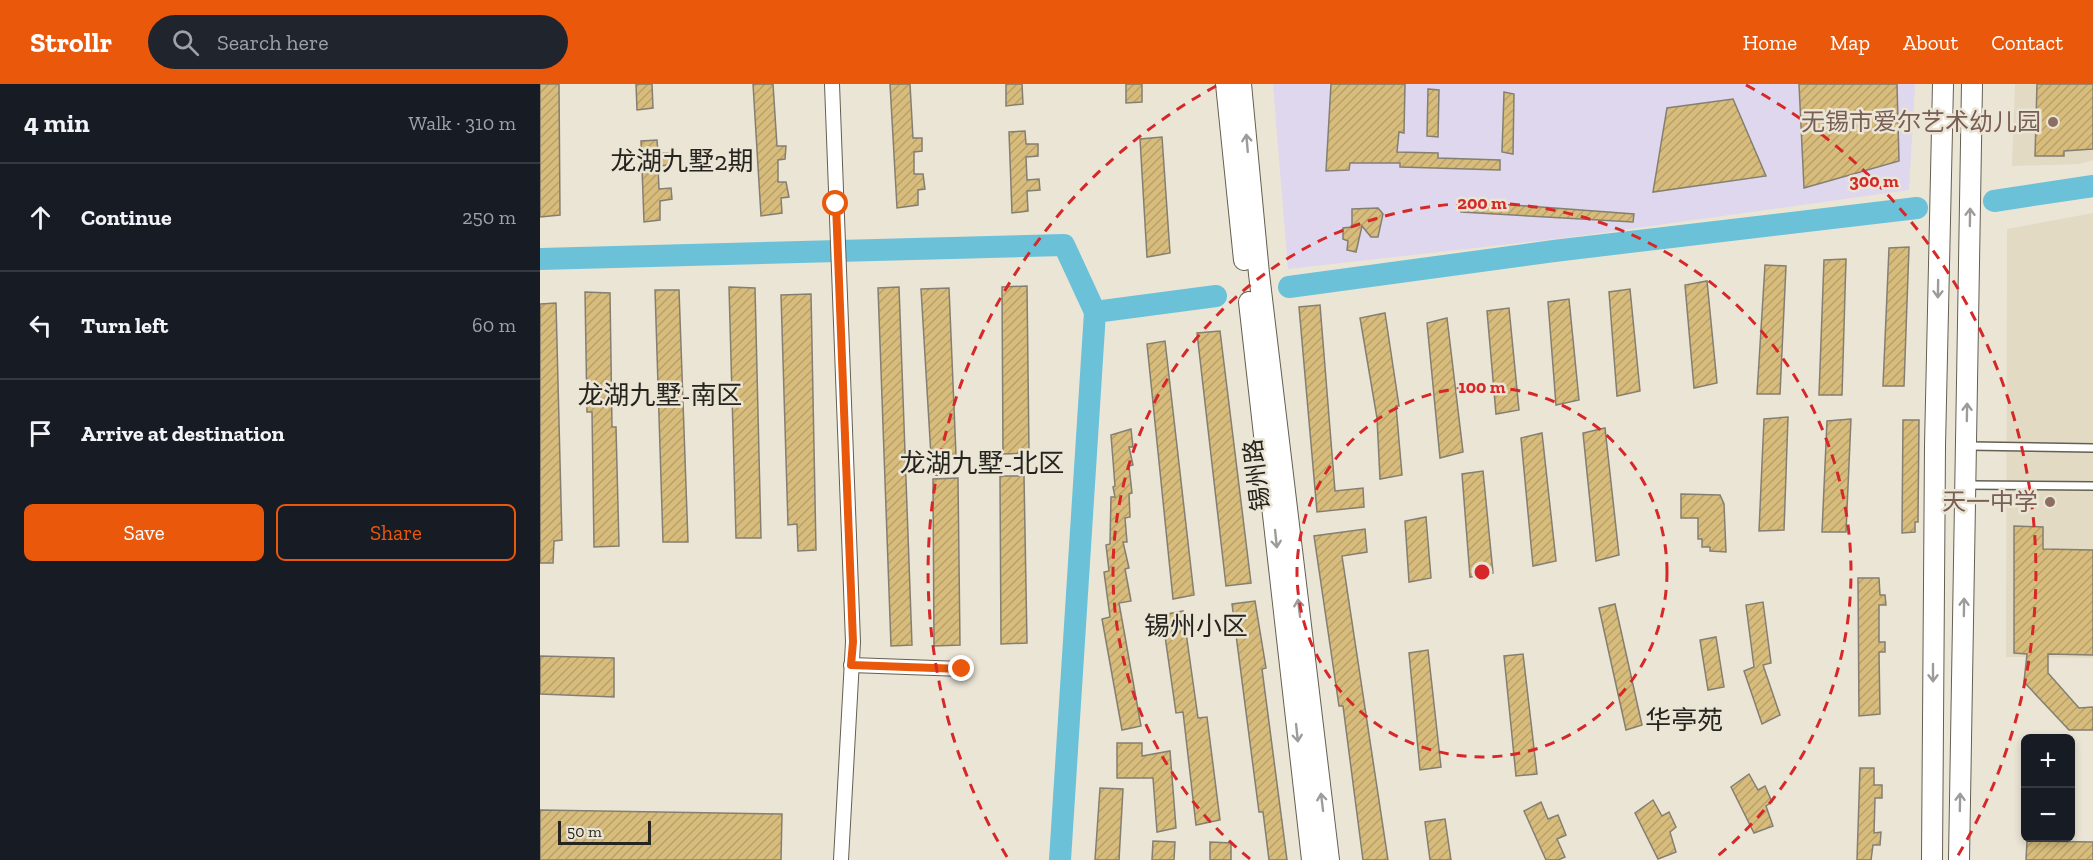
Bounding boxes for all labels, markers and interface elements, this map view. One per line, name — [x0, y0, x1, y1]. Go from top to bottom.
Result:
search box — [148, 15, 568, 69]
text: Strollr — [30, 26, 112, 59]
icon: search — [169, 26, 202, 59]
text: Search here — [217, 29, 328, 56]
text: Home — [1743, 30, 1797, 55]
text: Map — [1830, 30, 1870, 55]
text: About — [1903, 30, 1958, 55]
text: Contact — [1991, 30, 2063, 55]
text: 4 min — [24, 107, 90, 139]
place label: 无锡市爱尔艺术幼儿园 — [1801, 107, 2041, 136]
text: Walk · 310 m — [409, 111, 516, 135]
marker: 无锡市爱尔艺术幼儿园 — [2046, 115, 2060, 129]
one-way arrow — [1241, 134, 1252, 154]
district label: 龙湖九墅2期 — [610, 145, 754, 177]
text: 300 m — [1849, 170, 1899, 192]
route start — [822, 190, 848, 216]
text: 200 m — [1457, 192, 1507, 214]
icon: ahead — [24, 201, 57, 234]
text: Continue — [81, 204, 172, 231]
text: 250 m — [462, 205, 516, 229]
one-way arrow — [1965, 207, 1976, 227]
one-way arrow — [1933, 279, 1944, 299]
icon: left — [24, 309, 57, 342]
text: Turn left — [81, 312, 168, 339]
text: 60 m — [472, 313, 516, 337]
text: 100 m — [1458, 376, 1506, 398]
district label: 龙湖九墅-南区 — [577, 379, 743, 411]
one-way arrow — [1961, 402, 1973, 422]
icon: arrive — [24, 417, 57, 450]
text: Arrive at destination — [81, 420, 284, 447]
street label: 锡州路 — [1238, 438, 1275, 513]
district label: 龙湖九墅-北区 — [899, 447, 1065, 479]
place label: 天一中学 — [1942, 487, 2038, 516]
marker: 天一中学 — [2043, 495, 2057, 509]
button: Save — [24, 504, 264, 561]
button: Share — [276, 504, 516, 561]
one-way arrow — [1270, 528, 1281, 548]
centre of rings — [1472, 562, 1492, 582]
one-way arrow — [1958, 597, 1970, 617]
one-way arrow — [1293, 599, 1304, 619]
district label: 锡州小区 — [1144, 610, 1248, 642]
route end — [948, 655, 974, 681]
one-way arrow — [1927, 663, 1939, 683]
district label: 华亭苑 — [1645, 704, 1723, 736]
one-way arrow — [1292, 722, 1303, 742]
map controls — [2021, 734, 2075, 842]
button: + — [2021, 734, 2075, 788]
button: − — [2021, 788, 2075, 842]
one-way arrow — [1316, 792, 1327, 812]
one-way arrow — [1954, 792, 1966, 812]
scale bar — [558, 818, 651, 846]
text: 50 m — [567, 822, 602, 841]

